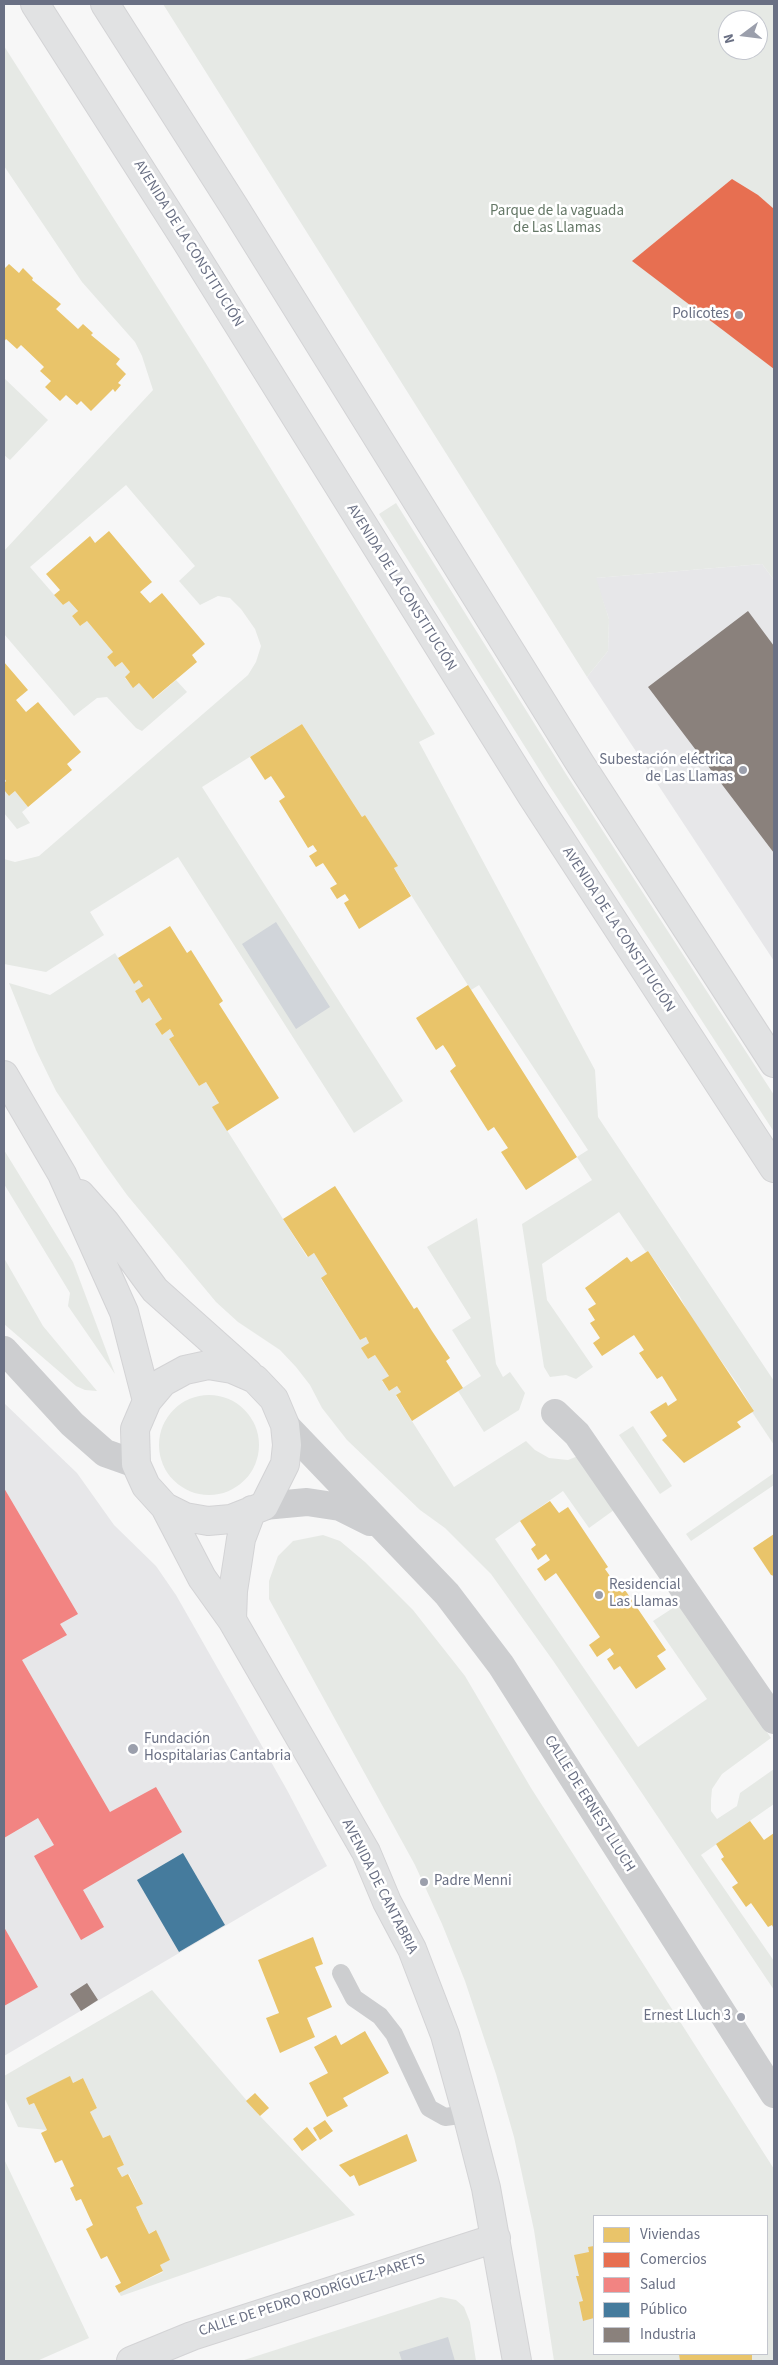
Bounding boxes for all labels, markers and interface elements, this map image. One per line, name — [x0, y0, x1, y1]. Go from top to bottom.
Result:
north arrow — [718, 10, 768, 60]
text: N — [719, 32, 740, 46]
street label: AVENIDA DE LA CONSTITUCIÓN — [129, 157, 247, 331]
park label: Parque de la vaguada de Las Llamas — [490, 203, 624, 238]
place label: Policotes — [672, 306, 729, 324]
marker: Policotes — [733, 309, 745, 321]
street label: AVENIDA DE LA CONSTITUCIÓN — [342, 501, 460, 675]
place label: Subestación eléctrica de Las Llamas — [599, 752, 733, 787]
marker: Subestación eléctrica de Las Llamas — [737, 764, 749, 776]
street label: AVENIDA DE LA CONSTITUCIÓN — [558, 844, 678, 1016]
place label: Residencial Las Llamas — [609, 1577, 681, 1612]
marker: Residencial Las Llamas — [593, 1589, 605, 1601]
place label: Fundación Hospitalarias Cantabria — [144, 1731, 291, 1766]
street label: CALLE DE ERNEST LLUCH — [540, 1733, 638, 1875]
marker: Fundación Hospitalarias Cantabria — [126, 1742, 140, 1756]
street label: AVENIDA DE CANTABRIA — [337, 1817, 421, 1957]
place label: Padre Menni — [434, 1873, 512, 1891]
marker: Padre Menni — [418, 1876, 430, 1888]
place label: Ernest Lluch 3 — [643, 2008, 731, 2026]
marker: Ernest Lluch 3 — [735, 2011, 747, 2023]
legend — [593, 2215, 768, 2355]
text: Viviendas — [640, 2224, 700, 2245]
text: Comercios — [640, 2249, 707, 2270]
street label: CALLE DE PEDRO RODRÍGUEZ-PARETS — [197, 2251, 427, 2341]
text: Salud — [640, 2274, 676, 2295]
text: Público — [640, 2299, 687, 2320]
text: Industria — [640, 2324, 696, 2345]

